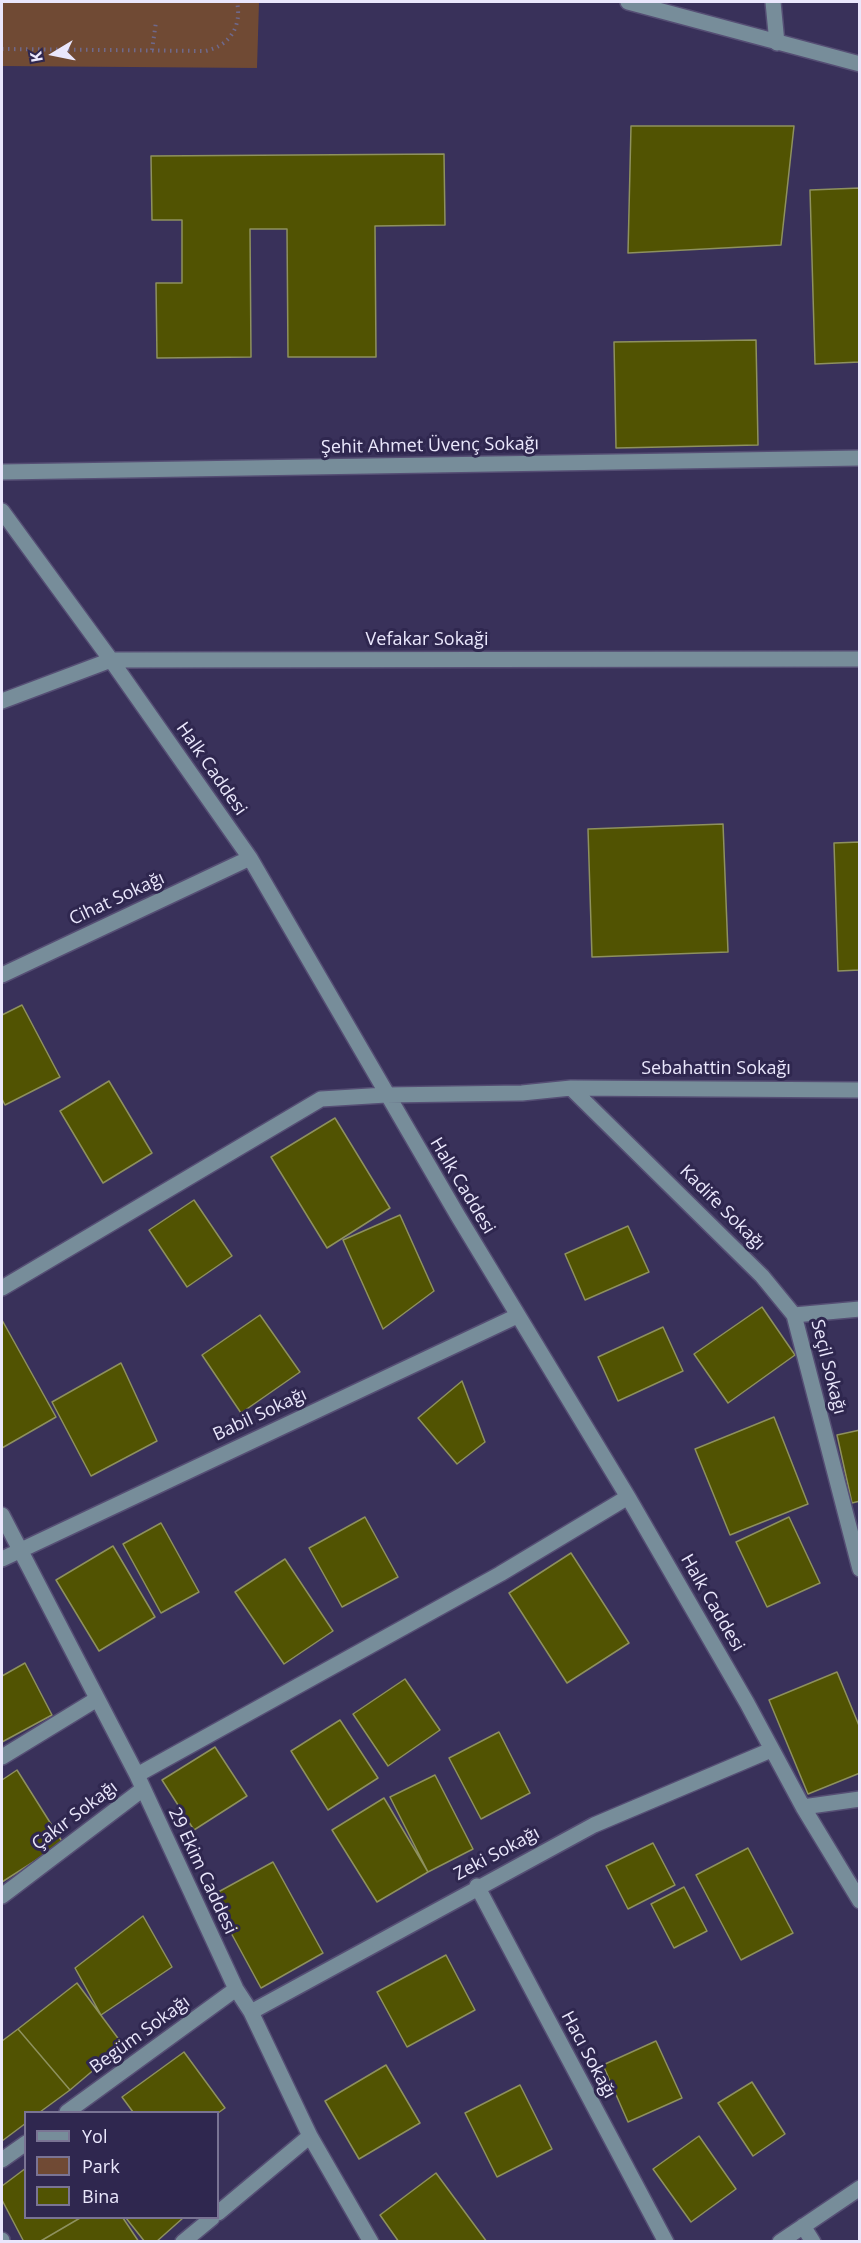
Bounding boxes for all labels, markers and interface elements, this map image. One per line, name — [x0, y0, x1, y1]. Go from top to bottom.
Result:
north arrow — [24, 24, 84, 84]
text: K — [25, 50, 48, 64]
street label: Şehit Ahmet Üvenç Sokağı — [321, 433, 539, 459]
street label: Vefakar Sokaği — [366, 629, 488, 651]
street label: Halk Caddesi — [171, 718, 251, 820]
street label: Cihat Sokağı — [66, 868, 168, 930]
street label: Sebahattin Sokağı — [641, 1058, 791, 1080]
street label: Halk Caddesi — [425, 1134, 499, 1238]
street label: Kadife Sokağı — [675, 1161, 769, 1255]
street label: Seçil Sokağı — [806, 1317, 850, 1417]
street label: Babil Sokağı — [210, 1384, 310, 1446]
street label: Halk Caddesi — [676, 1551, 748, 1655]
street label: Çakır Sokağı — [28, 1777, 122, 1855]
street label: 29 Ekim Caddesi — [163, 1804, 241, 1938]
street label: Zeki Sokağı — [451, 1823, 543, 1885]
street label: Begüm Sokağı — [86, 1991, 194, 2079]
street label: Hacı Sokağı — [556, 2008, 620, 2102]
legend — [24, 2111, 219, 2219]
text: Yol — [82, 2124, 107, 2148]
text: Park — [82, 2154, 120, 2178]
text: Bina — [82, 2184, 119, 2208]

